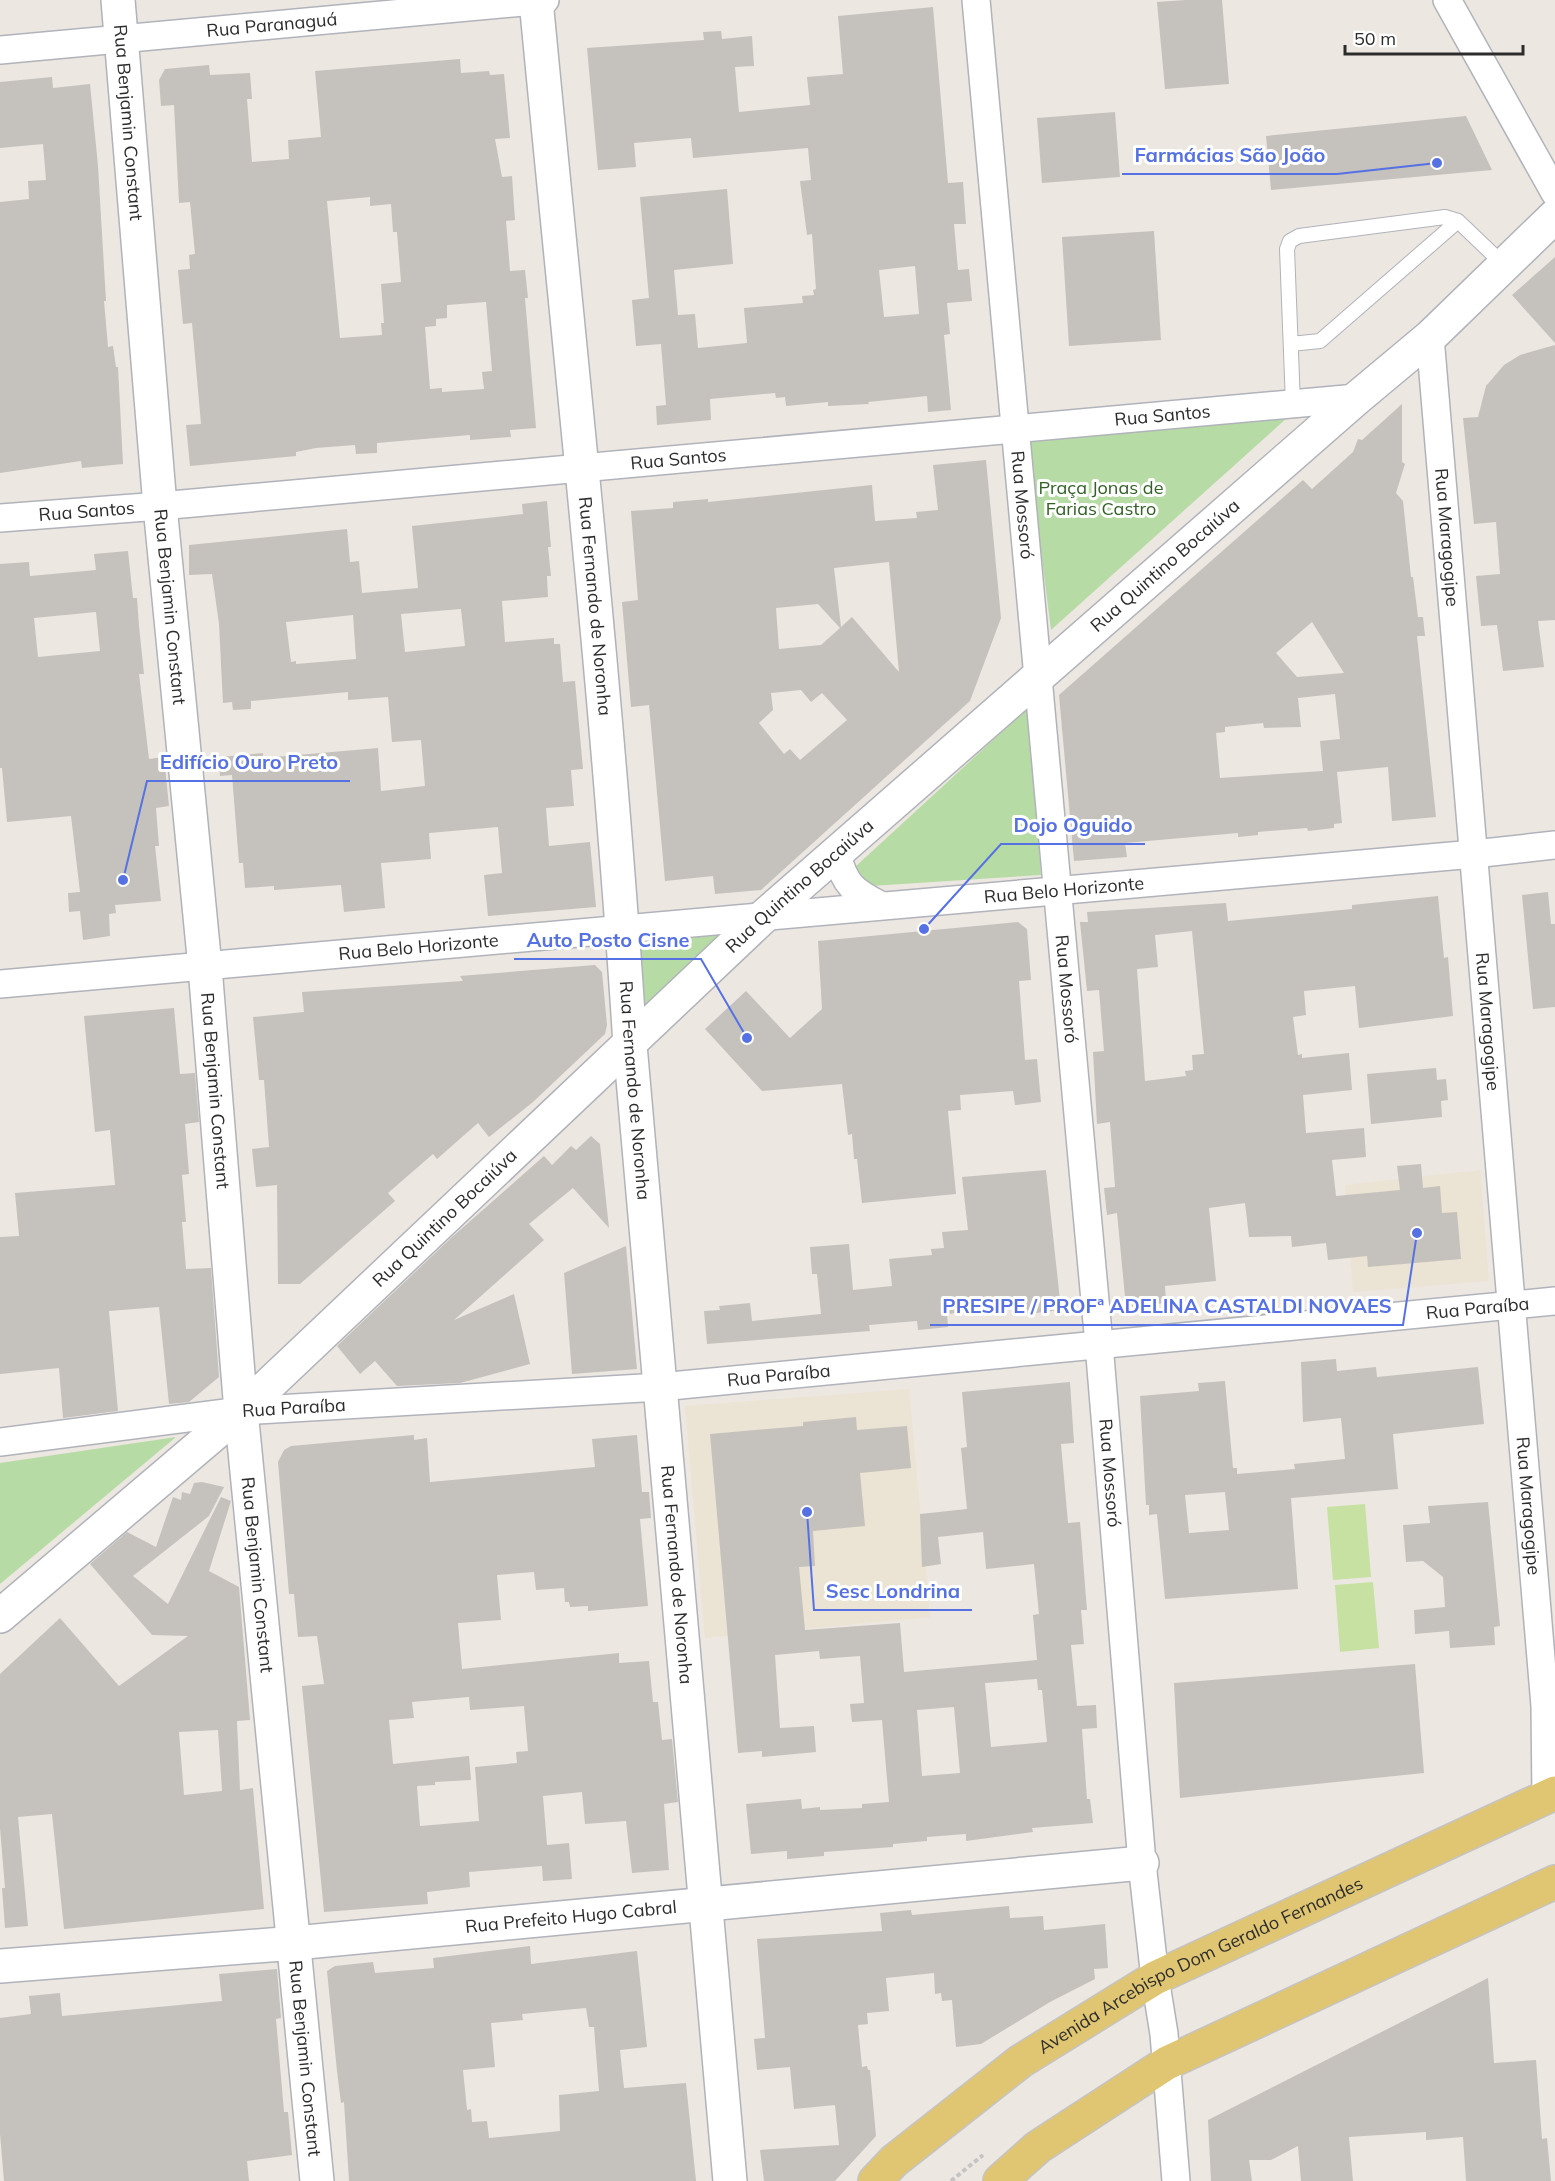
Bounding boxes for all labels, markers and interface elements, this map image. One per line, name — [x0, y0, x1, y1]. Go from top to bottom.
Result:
street label: Rua Paranaguá — [205, 7, 338, 42]
scale bar — [1345, 18, 1524, 56]
street label: Rua Benjamin Constant — [109, 24, 148, 222]
text: 50 m — [1354, 27, 1396, 50]
callout: Farmácias São João — [1122, 136, 1337, 174]
text: Farmácias São João — [1135, 142, 1326, 167]
street label: Rua Santos — [1113, 399, 1212, 431]
street label: Rua Santos — [629, 443, 728, 475]
street label: Rua Mossoró — [1006, 450, 1039, 560]
street label: Rua Maragogipe — [1430, 467, 1465, 607]
park label: Praça Jonas de Farias Castro — [1039, 476, 1163, 520]
street label: Rua Quintino Bocaiúva — [1085, 494, 1244, 637]
street label: Rua Santos — [38, 496, 136, 526]
street label: Rua Fernando de Noronha — [574, 496, 617, 717]
street label: Rua Benjamin Constant — [149, 508, 191, 706]
callout: Edifício Ouro Preto — [147, 743, 350, 781]
text: Edifício Ouro Preto — [160, 749, 338, 774]
callout: Dojo Oguido — [1001, 806, 1145, 844]
text: Dojo Oguido — [1013, 812, 1133, 837]
street label: Rua Quintino Bocaiúva — [720, 814, 878, 958]
street label: Rua Belo Horizonte — [983, 871, 1145, 908]
callout: Auto Posto Cisne — [514, 921, 701, 959]
text: Auto Posto Cisne — [526, 927, 690, 952]
street label: Rua Belo Horizonte — [337, 928, 499, 965]
street label: Rua Mossoró — [1051, 934, 1083, 1044]
street label: Rua Maragogipe — [1471, 951, 1505, 1092]
street label: Rua Fernando de Noronha — [615, 980, 656, 1201]
street label: Rua Benjamin Constant — [196, 992, 235, 1190]
street label: Rua Quintino Bocaiúva — [367, 1144, 522, 1292]
callout: PRESIPE / PROFª ADELINA CASTALDI NOVAES — [930, 1287, 1403, 1325]
street label: Rua Paraíba — [1425, 1292, 1530, 1324]
text: PRESIPE / PROFª ADELINA CASTALDI NOVAES — [942, 1293, 1392, 1318]
street label: Rua Paraíba — [726, 1359, 832, 1392]
street label: Rua Paraíba — [241, 1393, 346, 1422]
street label: Rua Mossoró — [1094, 1418, 1126, 1528]
street label: Rua Maragogipe — [1511, 1436, 1546, 1576]
street label: Rua Fernando de Noronha — [656, 1464, 698, 1685]
street label: Rua Benjamin Constant — [237, 1476, 279, 1674]
callout: Sesc Londrina — [814, 1572, 972, 1610]
text: Sesc Londrina — [826, 1578, 960, 1603]
street label: Avenida Arcebispo Dom Geraldo Fernandes — [1033, 1871, 1366, 2059]
street label: Rua Prefeito Hugo Cabral — [464, 1895, 678, 1938]
street label: Rua Benjamin Constant — [284, 1959, 327, 2157]

